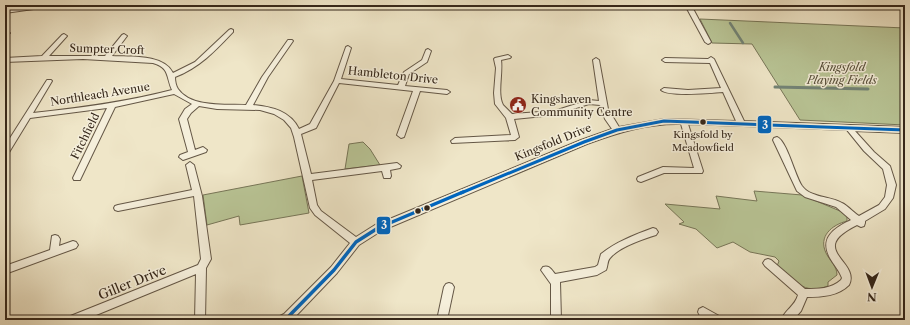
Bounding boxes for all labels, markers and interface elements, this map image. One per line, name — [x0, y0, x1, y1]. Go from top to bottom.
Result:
street label: Sumpter Croft — [69, 41, 145, 57]
park label: Kingsfold Playing Fields — [806, 60, 877, 87]
street label: Hambleton Drive — [347, 63, 439, 87]
street label: Northleach Avenue — [49, 79, 151, 109]
place label: Kingshaven Community Centre — [531, 92, 632, 119]
public building icon: Kingshaven Community Centre — [508, 95, 528, 115]
street label: Fitchfield — [68, 110, 102, 162]
line badge: 3 — [757, 115, 772, 134]
marker: Kingsfold by Meadowfield — [698, 117, 708, 127]
text: 3 — [762, 118, 768, 132]
street label: Kingsfold Drive — [513, 120, 593, 164]
place label: Kingsfold by Meadowfield — [672, 128, 734, 154]
unlabelled marker — [422, 203, 432, 213]
unlabelled marker — [413, 206, 423, 216]
line badge: 3 — [376, 216, 391, 235]
text: 3 — [381, 218, 387, 232]
street label: Giller Drive — [96, 261, 168, 303]
north arrow — [852, 267, 892, 307]
text: N — [866, 290, 877, 304]

